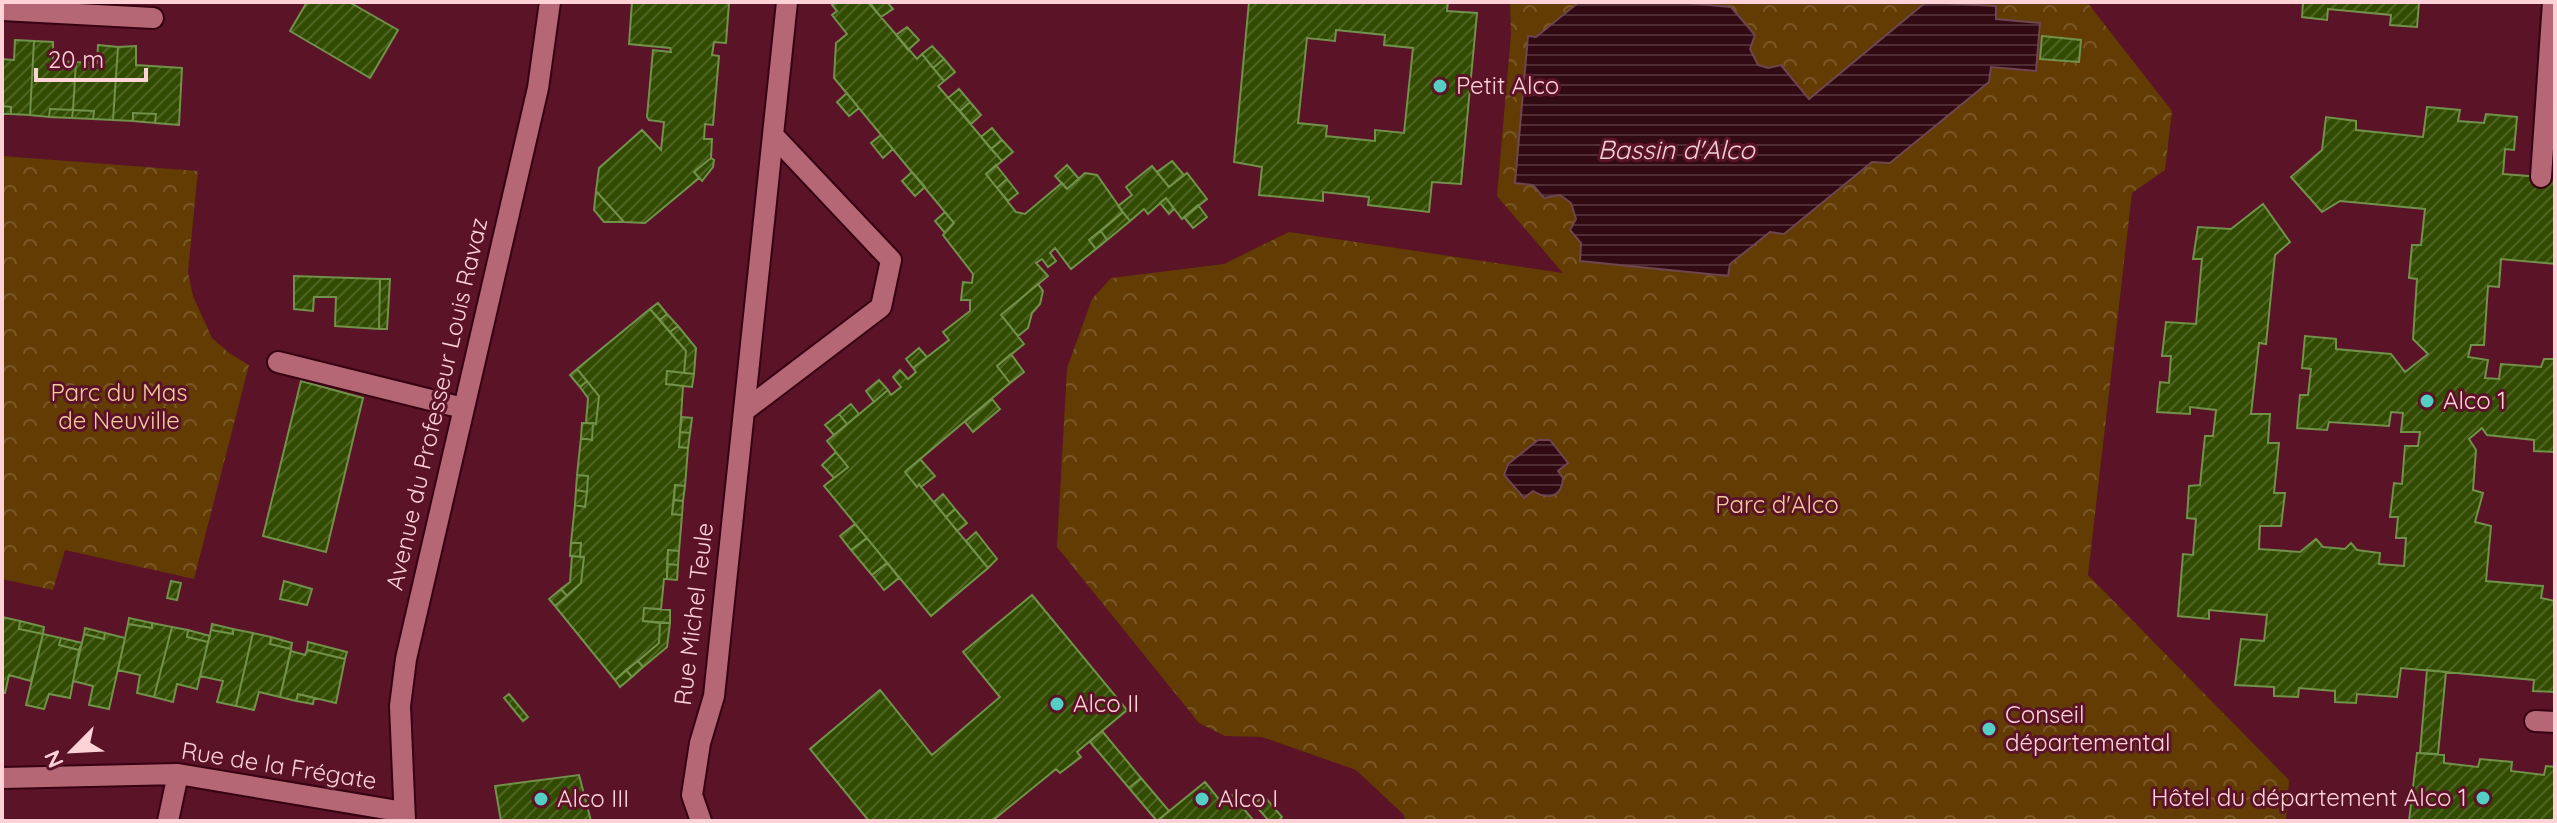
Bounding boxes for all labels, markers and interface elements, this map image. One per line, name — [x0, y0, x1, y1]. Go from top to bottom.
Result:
scale bar — [36, 32, 146, 82]
text: 20 m — [48, 44, 104, 74]
place label: Petit Alco — [1456, 70, 1559, 100]
marker: Petit Alco — [1431, 77, 1449, 95]
water label: Bassin d'Alco — [1597, 133, 1756, 166]
street label: Avenue du Professeur Louis Ravaz — [379, 215, 494, 593]
park label: Parc du Mas de Neuville — [50, 377, 188, 435]
place label: Alco 1 — [2443, 385, 2506, 415]
marker: Alco 1 — [2418, 392, 2436, 410]
park label: Parc d'Alco — [1715, 489, 1839, 519]
street label: Rue Michel Teule — [667, 521, 719, 707]
place label: Alco II — [1073, 688, 1139, 718]
marker: Alco II — [1048, 695, 1066, 713]
place label: Conseil départemental — [2005, 699, 2171, 757]
north arrow — [32, 711, 112, 791]
marker: Conseil départemental — [1980, 720, 1998, 738]
street label: Rue de la Frégate — [179, 735, 379, 795]
text: N — [38, 746, 70, 772]
place label: Hôtel du département Alco 1 — [2151, 782, 2467, 812]
place label: Alco III — [557, 783, 629, 813]
place label: Alco I — [1218, 783, 1278, 813]
marker: Hôtel du département Alco 1 — [2474, 789, 2492, 807]
marker: Alco III — [532, 790, 550, 808]
marker: Alco I — [1193, 790, 1211, 808]

